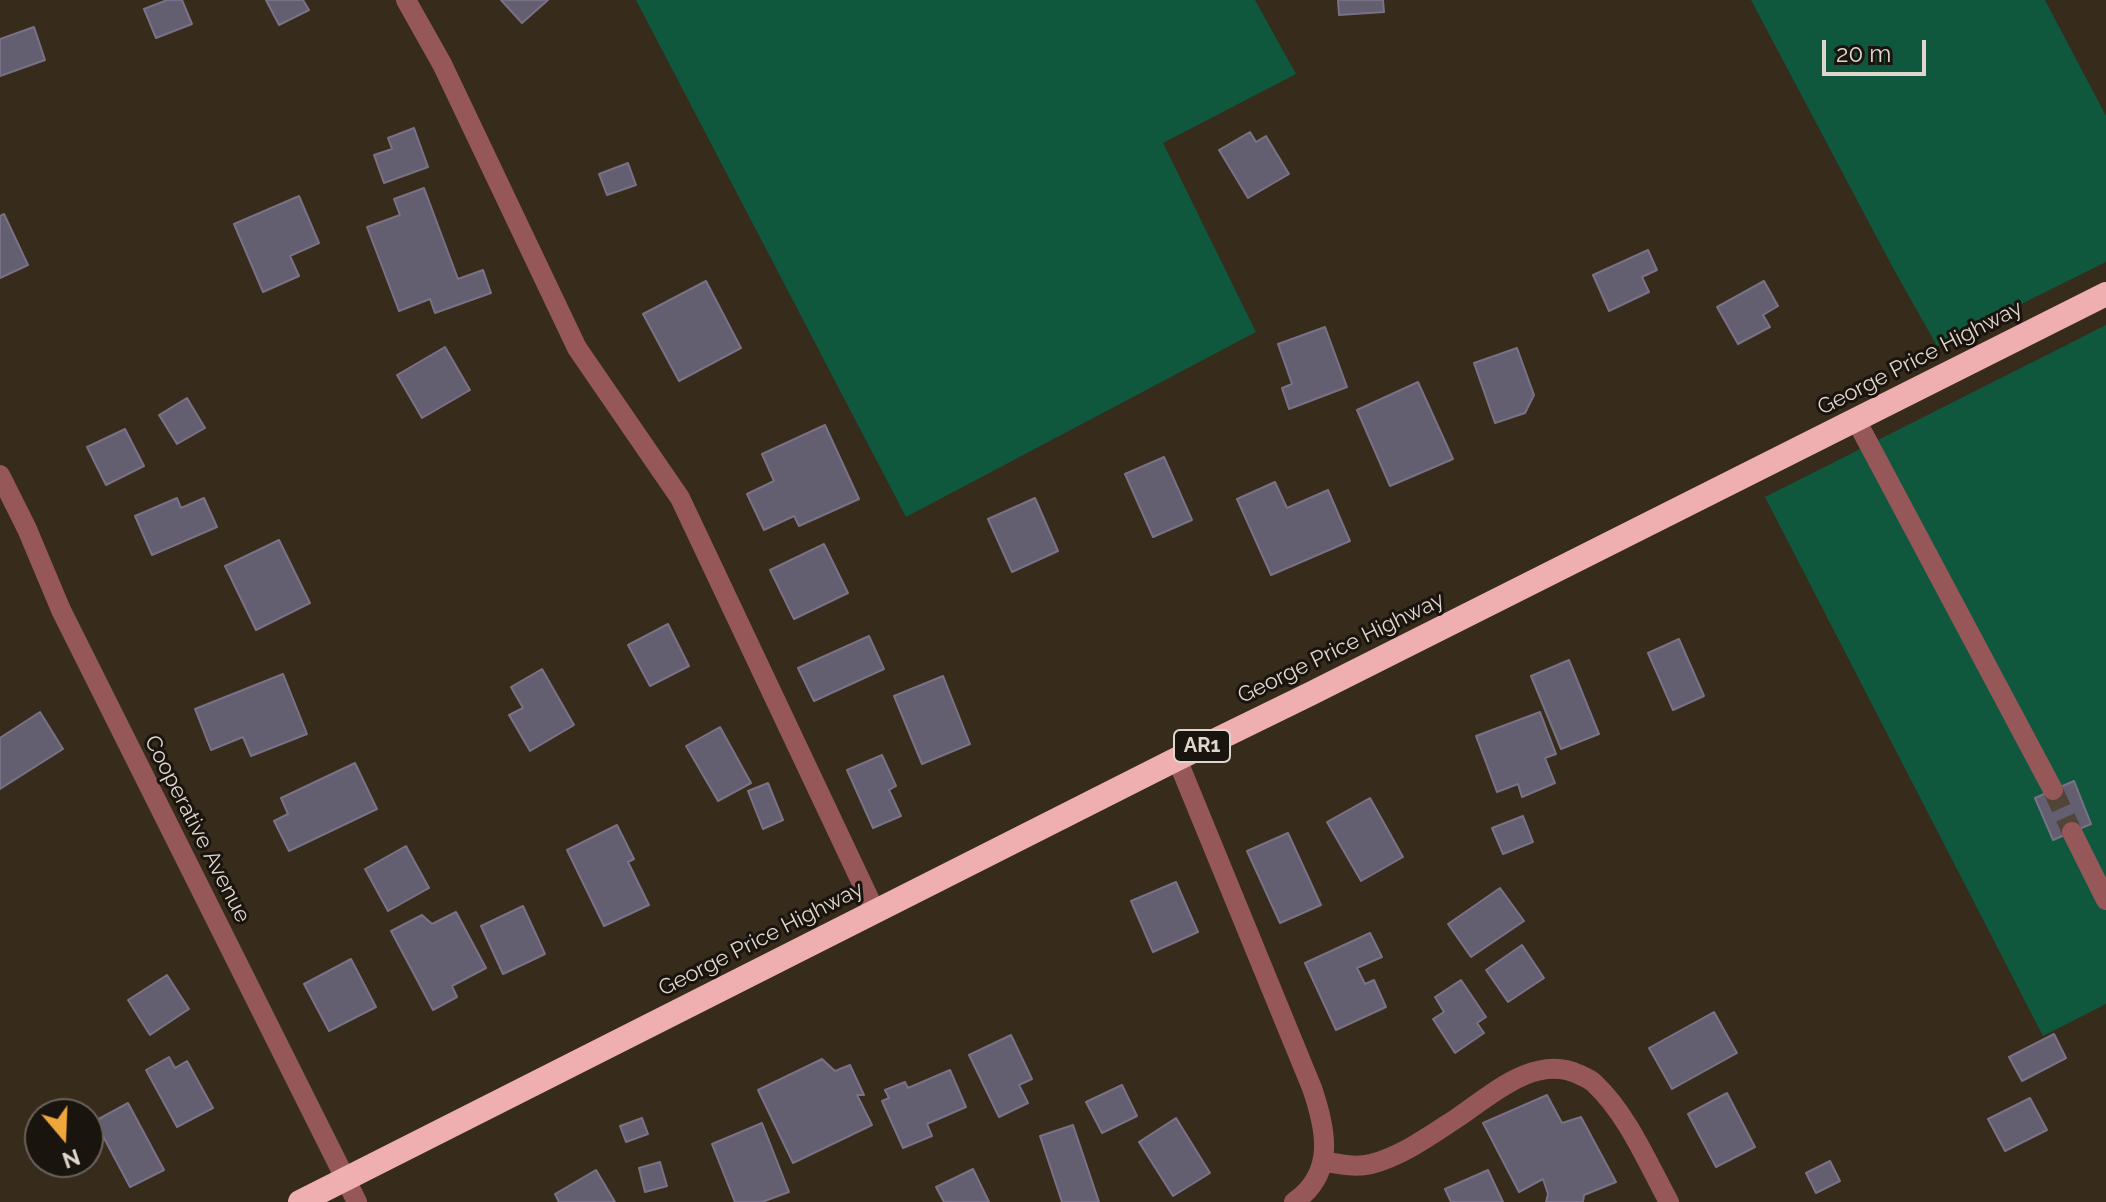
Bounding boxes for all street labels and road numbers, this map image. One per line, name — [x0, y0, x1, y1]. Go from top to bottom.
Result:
street label: George Price Highway — [1813, 295, 2027, 421]
street label: George Price Highway — [1233, 587, 1449, 709]
road number: AR1 — [1174, 730, 1230, 762]
street label: Cooperative Avenue — [138, 731, 256, 927]
street label: George Price Highway — [654, 876, 868, 1002]

